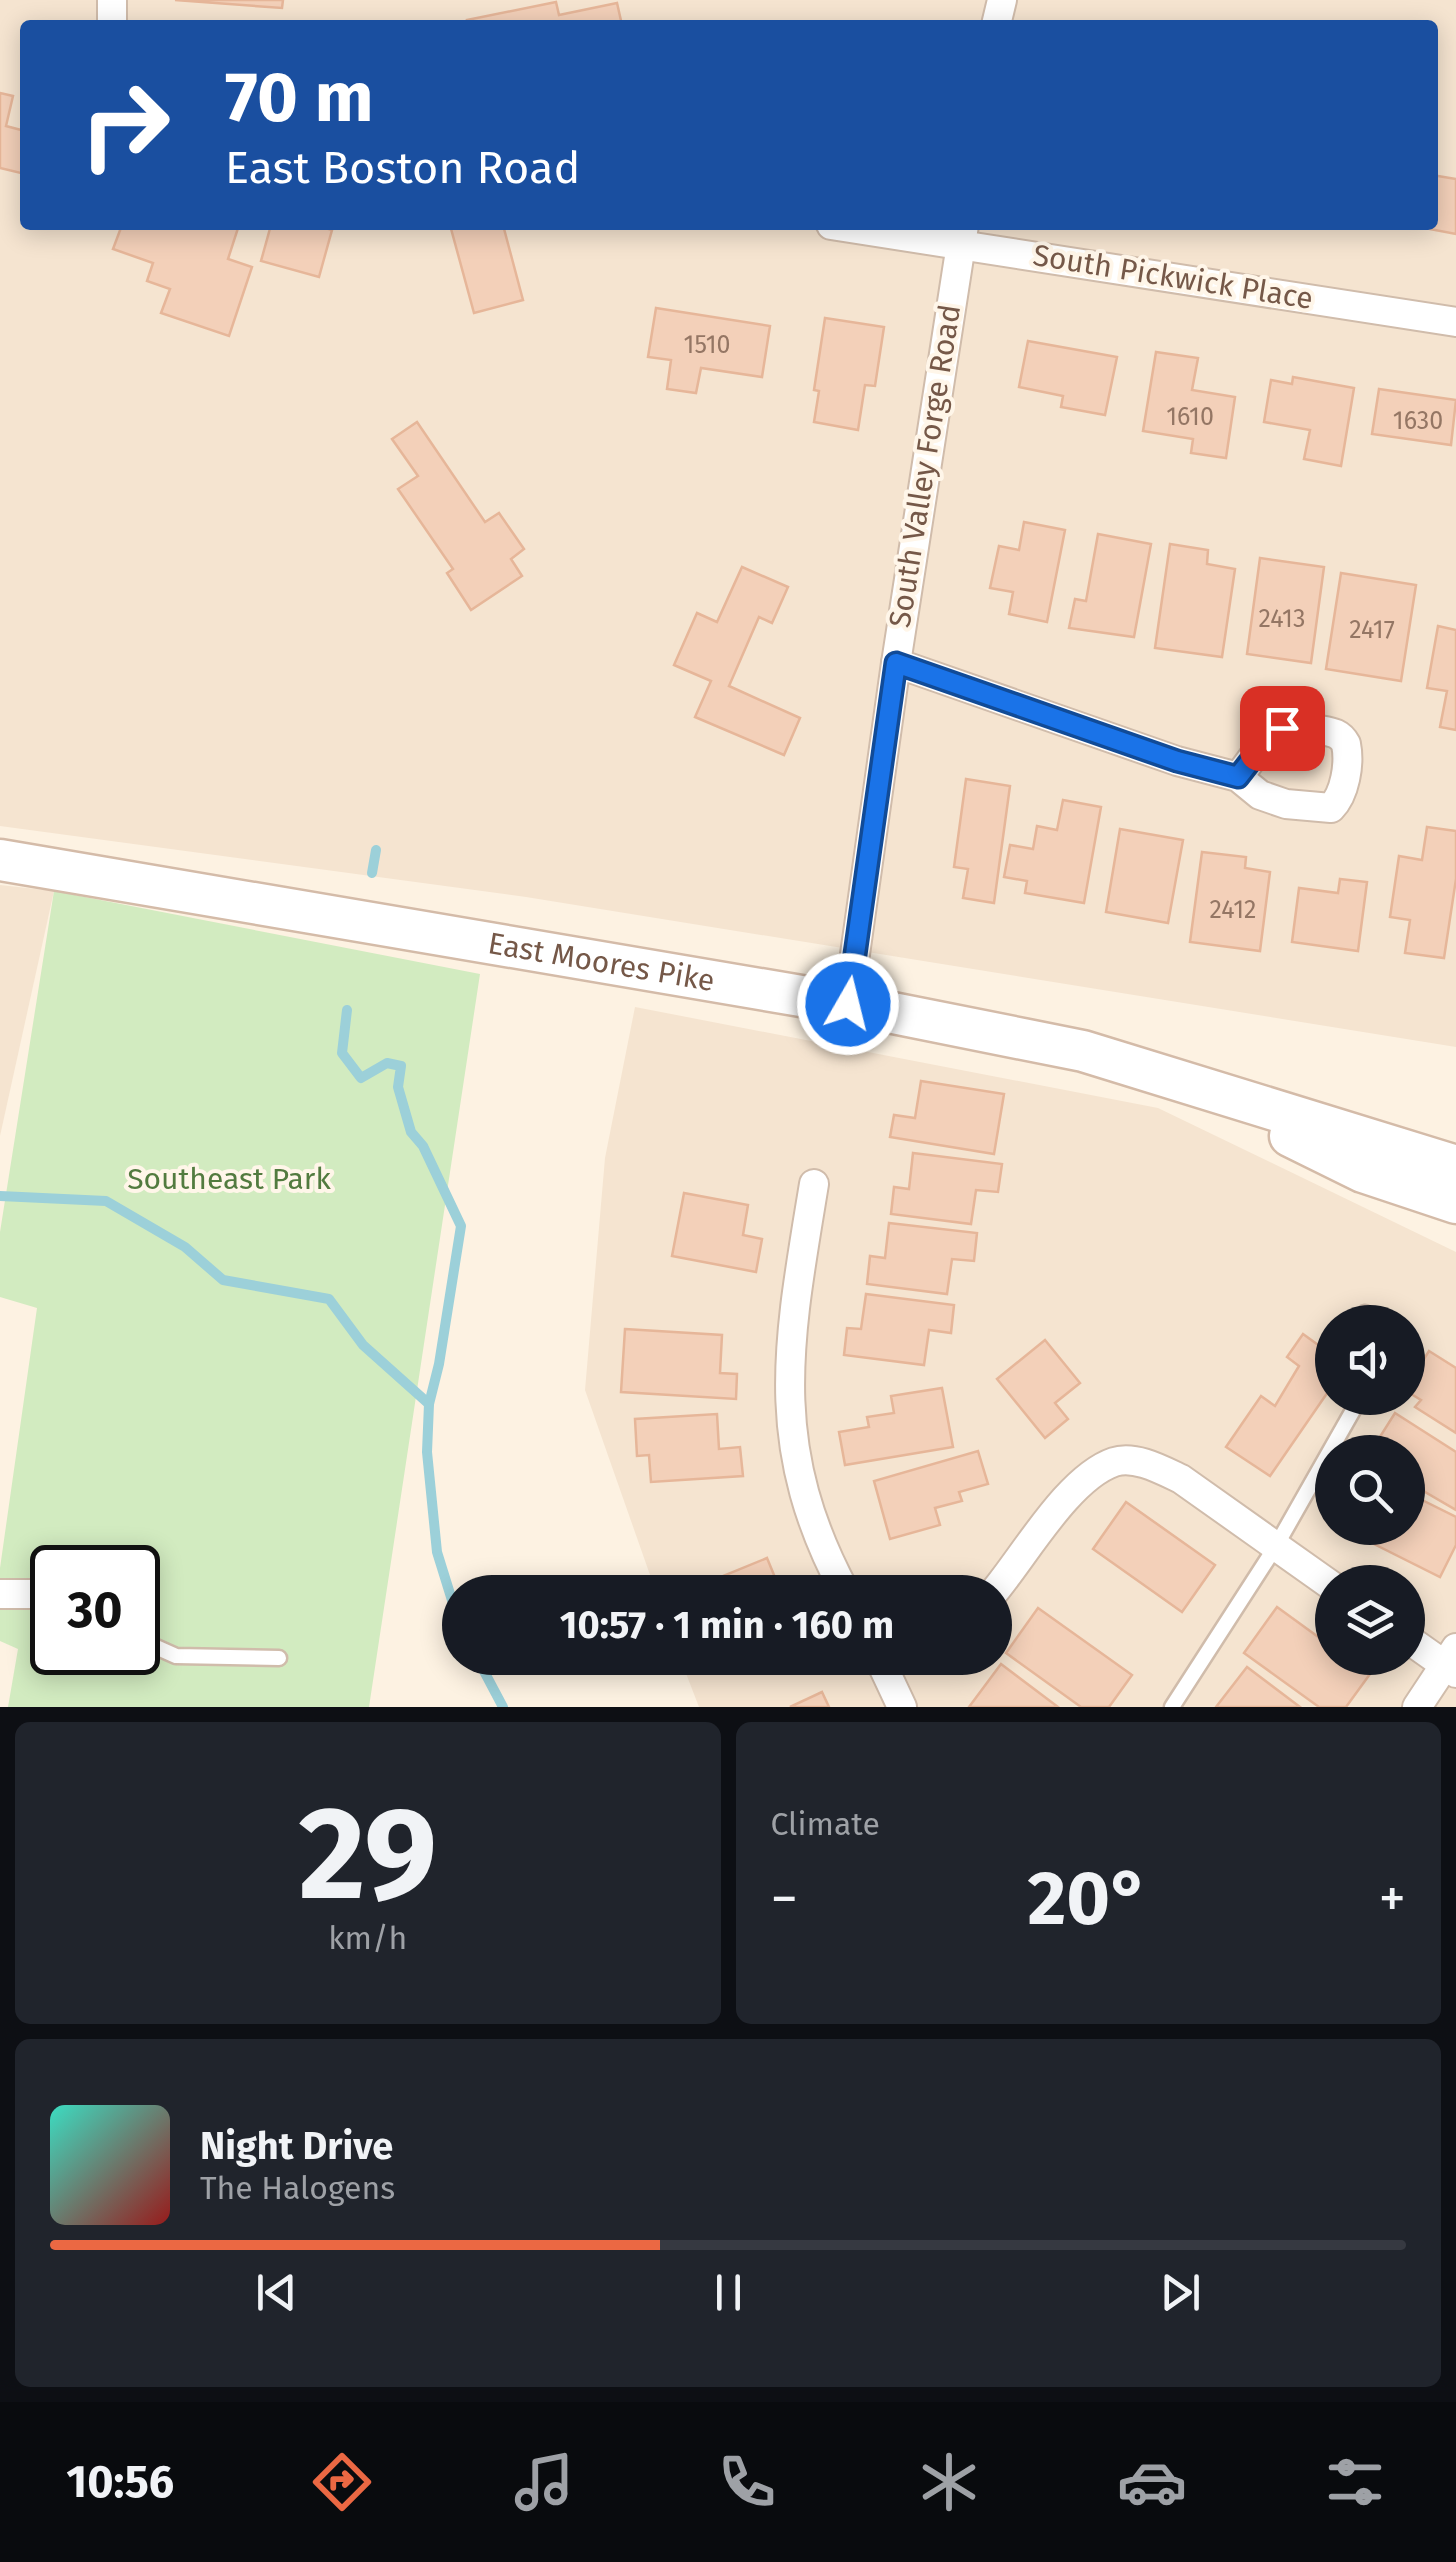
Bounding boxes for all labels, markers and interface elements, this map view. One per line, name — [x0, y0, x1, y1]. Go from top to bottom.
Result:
text: 70 m — [225, 56, 374, 140]
icon: right — [60, 60, 190, 190]
text: East Boston Road — [225, 141, 580, 195]
street label: South Pickwick Place — [1030, 237, 1316, 317]
street label: South Valley Forge Road — [882, 302, 968, 630]
house number: 1510 — [684, 330, 730, 360]
house number: 1610 — [1166, 402, 1214, 432]
house number: 1630 — [1393, 406, 1443, 436]
house number: 2413 — [1259, 604, 1305, 634]
house number: 2417 — [1349, 615, 1395, 645]
pin — [1240, 686, 1325, 771]
icon: arrive — [1255, 701, 1310, 756]
house number: 2412 — [1210, 895, 1256, 925]
street label: East Moores Pike — [485, 925, 717, 999]
position arrow — [796, 952, 900, 1056]
park label: Southeast Park — [127, 1161, 331, 1197]
map controls — [1315, 1305, 1425, 1675]
button: sound — [1315, 1305, 1425, 1415]
button: search — [1315, 1435, 1425, 1545]
speed limit sign: 30 — [30, 1545, 160, 1675]
button: layers — [1315, 1565, 1425, 1675]
text: 10:57 · 1 min · 160 m — [560, 1602, 894, 1648]
text: 29 — [298, 1776, 437, 1932]
text: Climate — [771, 1805, 880, 1843]
text: 20° — [1027, 1854, 1149, 1944]
text: − — [771, 1866, 798, 1932]
text: + — [1379, 1866, 1406, 1932]
text: km/h — [328, 1919, 407, 1957]
text: Night Drive — [200, 2123, 393, 2169]
text: The Halogens — [200, 2169, 395, 2207]
icon: previous — [249, 2265, 304, 2320]
icon: pause — [701, 2265, 756, 2320]
icon: next — [1153, 2265, 1208, 2320]
icon: directions — [307, 2447, 377, 2517]
icon: music — [509, 2447, 579, 2517]
icon: phone — [712, 2447, 782, 2517]
icon: climate — [914, 2447, 984, 2517]
icon: car — [1117, 2447, 1187, 2517]
icon: filters — [1320, 2447, 1390, 2517]
text: 10:56 — [66, 2455, 174, 2509]

